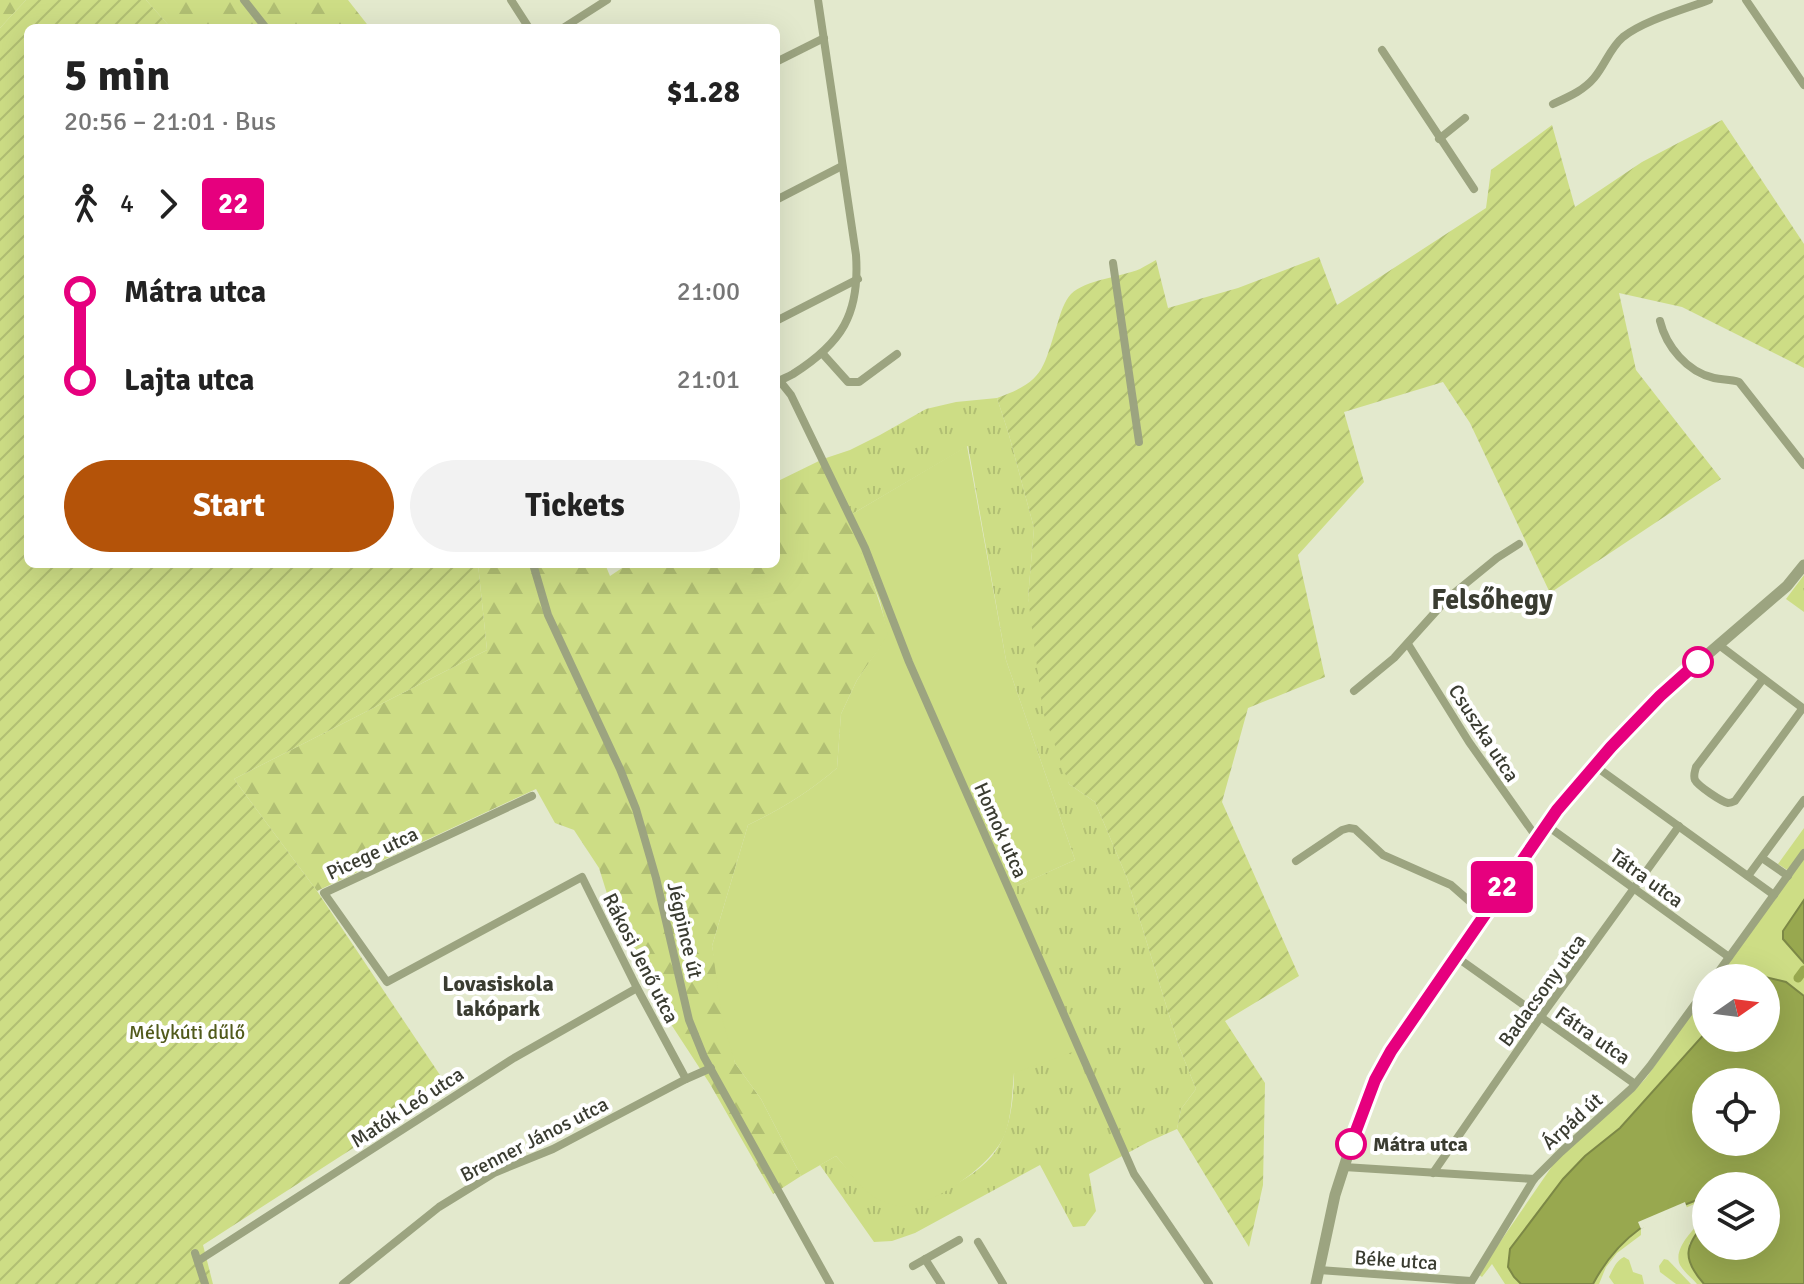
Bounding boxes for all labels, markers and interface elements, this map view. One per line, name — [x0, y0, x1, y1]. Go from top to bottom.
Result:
text: 5 min — [64, 49, 170, 103]
text: $1.28 — [667, 74, 740, 111]
text: 20:56 – 21:01 · Bus — [64, 106, 276, 138]
icon: walk — [64, 182, 108, 226]
icon: forward — [146, 182, 190, 226]
text: 22 — [218, 187, 248, 221]
text: 4 — [120, 188, 134, 220]
text: Mátra utca — [124, 274, 266, 311]
text: 21:00 — [677, 276, 740, 308]
text: Lajta utca — [124, 362, 255, 399]
text: 21:01 — [677, 364, 740, 396]
button: Start — [64, 460, 394, 552]
button: Tickets — [410, 460, 740, 552]
district label: Felsőhegy — [1431, 583, 1553, 617]
unlabelled marker — [1683, 647, 1713, 677]
street label: Csuszka utca — [1443, 680, 1524, 787]
street label: Homok utca — [968, 779, 1033, 882]
street label: Picege utca — [322, 821, 422, 886]
street label: Tátra utca — [1605, 843, 1688, 913]
line badge: 22 — [1466, 861, 1538, 913]
text: 22 — [1487, 870, 1517, 904]
street label: Jégpince út — [661, 879, 708, 981]
street label: Rákosi Jenő utca — [597, 889, 684, 1027]
street label: Badacsony utca — [1493, 929, 1592, 1051]
north arrow — [1692, 964, 1780, 1052]
map controls — [1692, 964, 1780, 1260]
district label: Lovasiskola lakópark — [442, 970, 554, 1022]
street label: Fátra utca — [1550, 1001, 1635, 1070]
park label: Mélykúti dűlő — [129, 1020, 245, 1045]
street label: Matók Leó utca — [346, 1062, 469, 1153]
button: locate — [1692, 1068, 1780, 1156]
street label: Árpád út — [1537, 1088, 1608, 1155]
street label: Brenner János utca — [456, 1091, 612, 1188]
marker: Mátra utca — [1336, 1129, 1366, 1159]
place label: Mátra utca — [1373, 1132, 1468, 1157]
button: layers — [1692, 1172, 1780, 1260]
street label: Béke utca — [1353, 1245, 1438, 1276]

